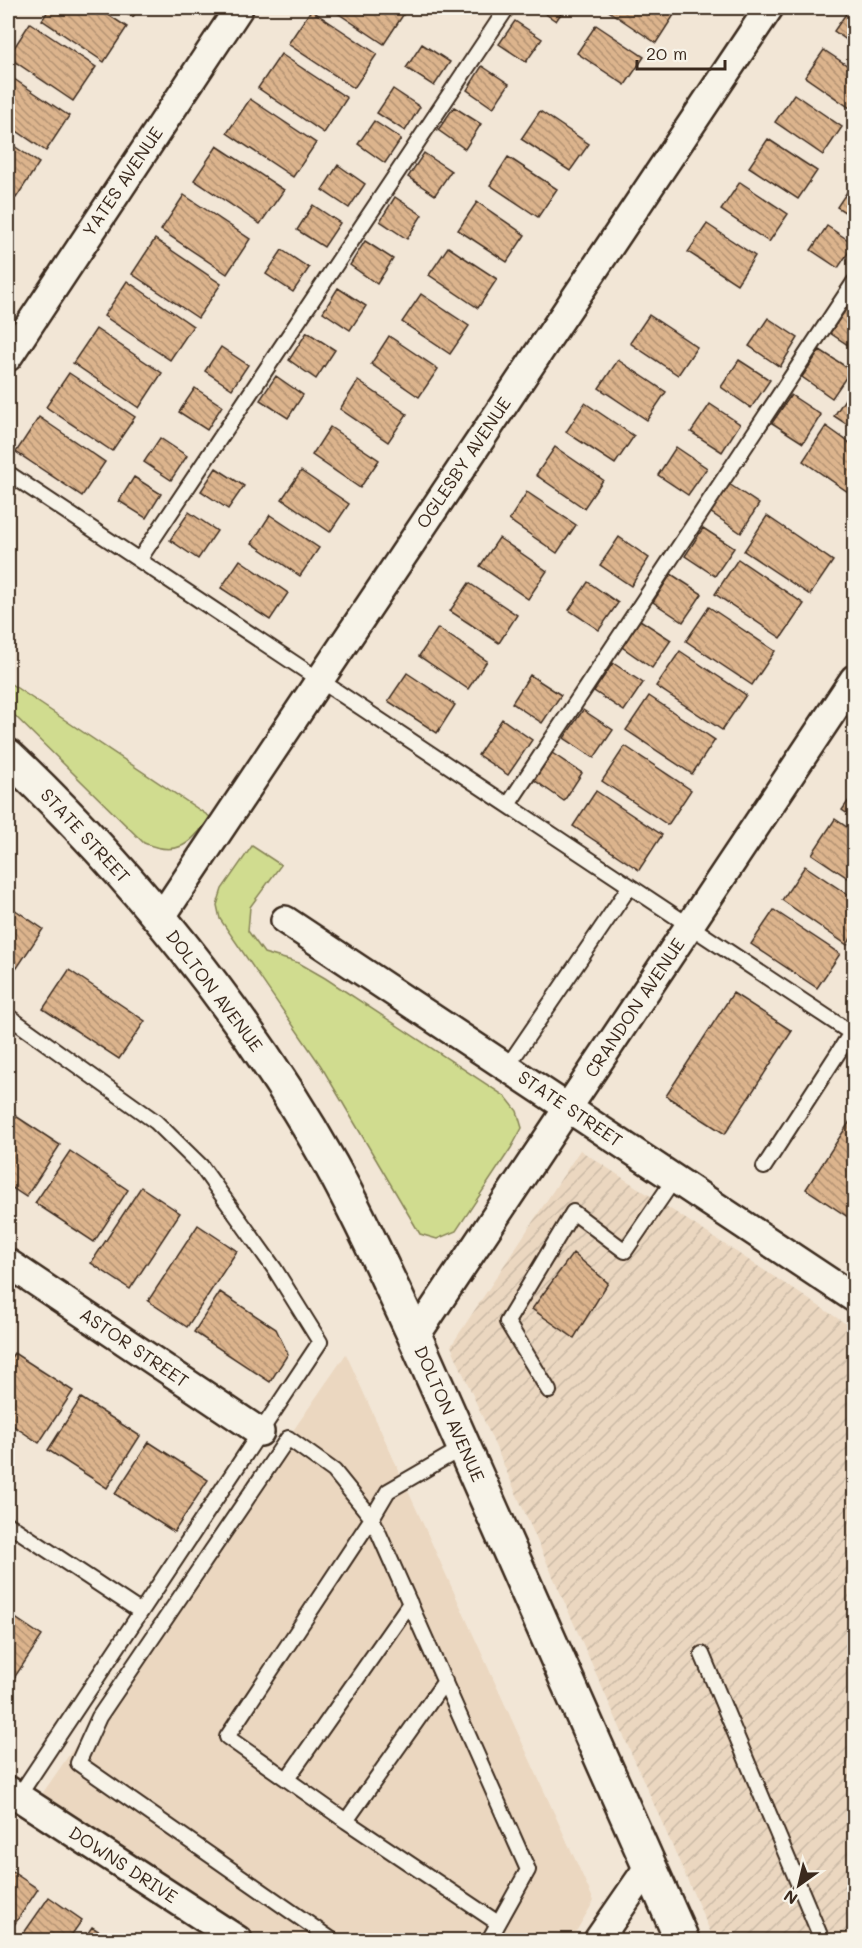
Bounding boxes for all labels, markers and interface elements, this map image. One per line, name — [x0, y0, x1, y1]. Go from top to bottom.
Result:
scale bar — [637, 33, 726, 71]
text: 20 m — [646, 41, 687, 65]
street label: YATES AVENUE — [77, 122, 168, 241]
street label: OGLESBY AVENUE — [410, 392, 516, 533]
street label: STATE STREET — [36, 783, 136, 888]
street label: DOLTON AVENUE — [161, 925, 269, 1056]
street label: CRANDON AVENUE — [579, 933, 690, 1082]
street label: STATE STREET — [514, 1064, 627, 1152]
street label: ASTOR STREET — [75, 1302, 194, 1392]
street label: DOLTON AVENUE — [409, 1342, 491, 1485]
street label: DOWNS DRIVE — [64, 1820, 183, 1908]
north arrow — [769, 1855, 829, 1915]
text: N — [779, 1886, 801, 1910]

